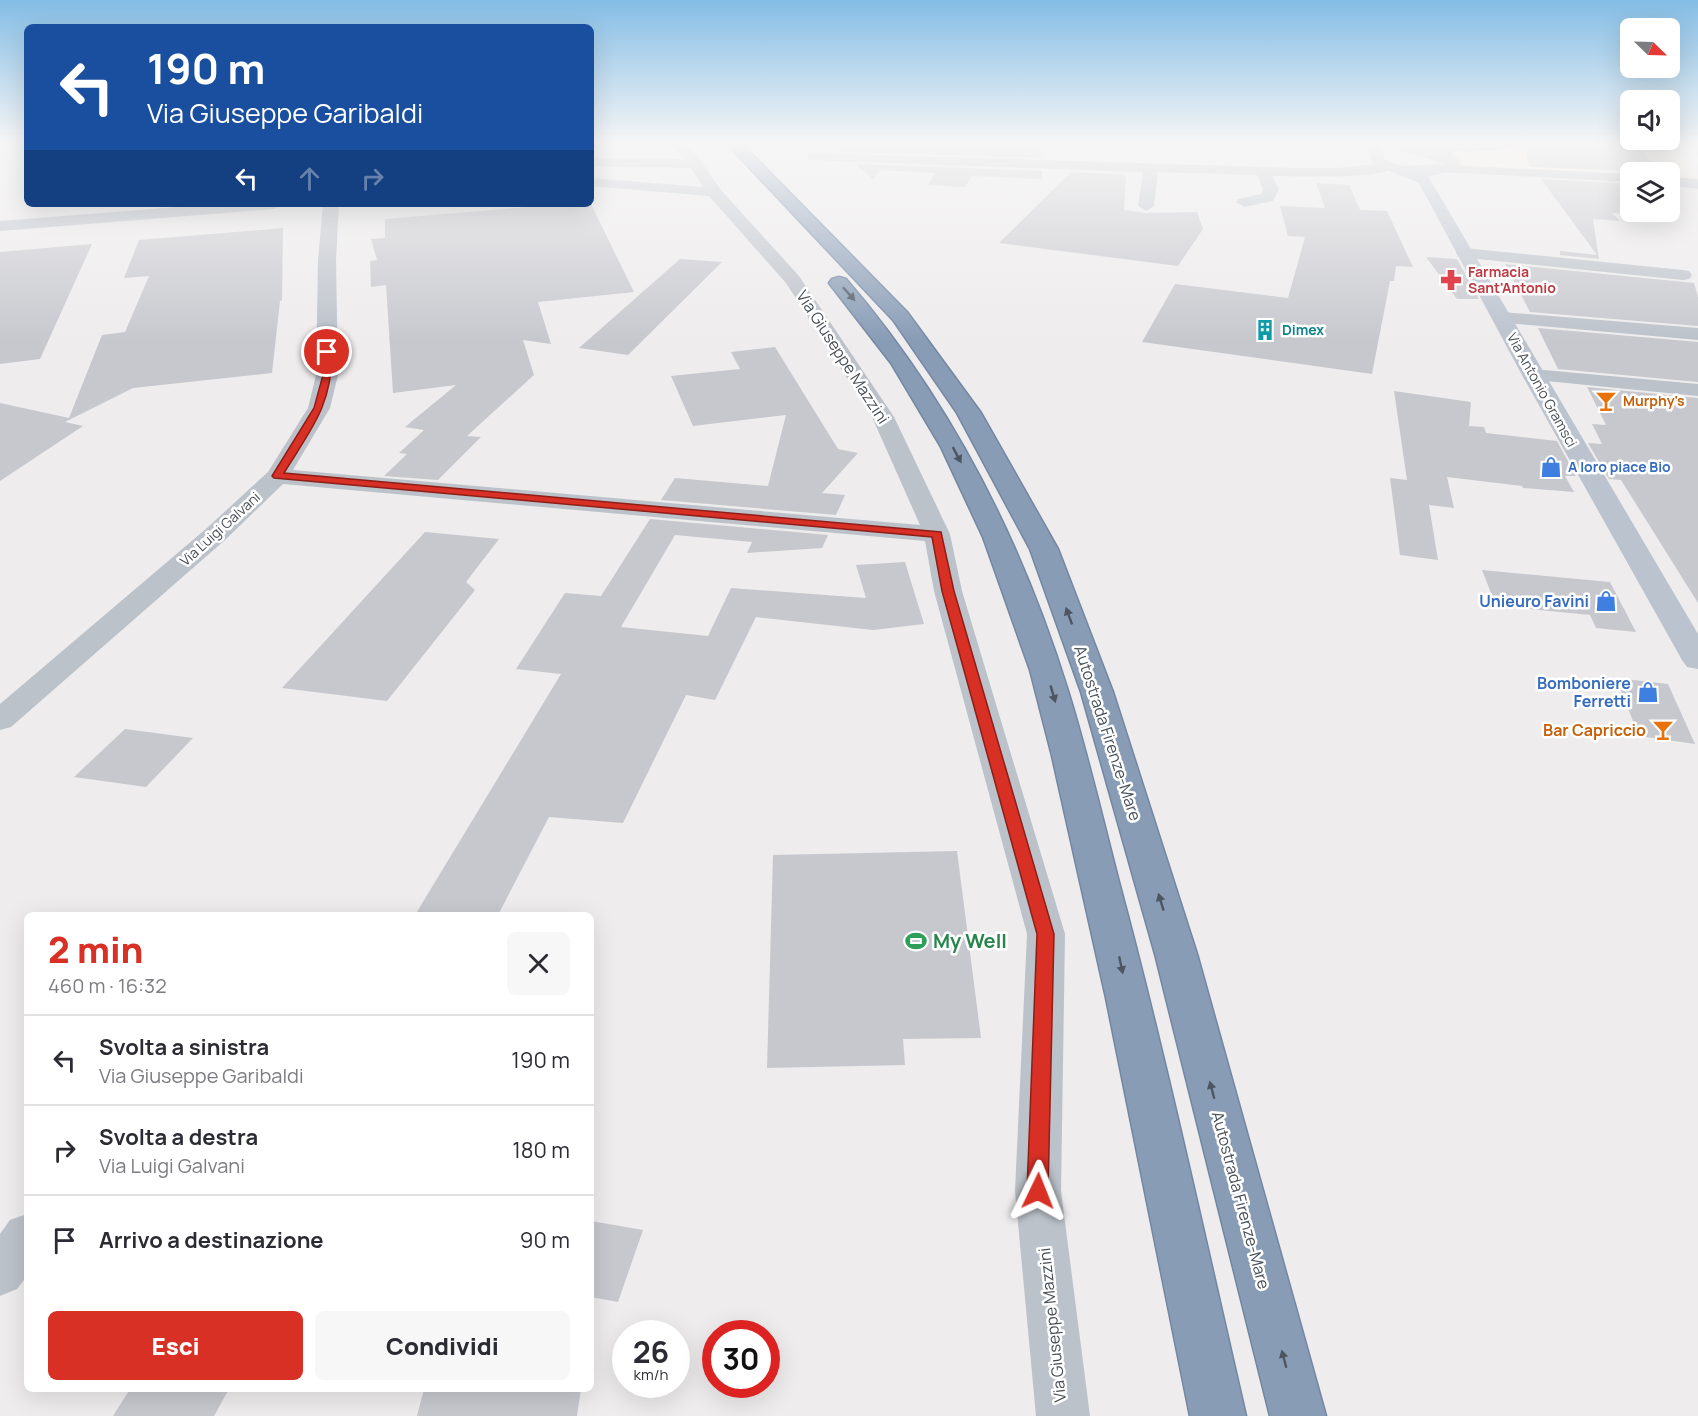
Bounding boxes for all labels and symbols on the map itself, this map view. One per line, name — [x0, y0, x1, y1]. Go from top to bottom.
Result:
north arrow — [1620, 18, 1680, 78]
place label: Farmacia Sant'Antonio — [1468, 262, 1556, 297]
pharmacy icon: Farmacia Sant'Antonio — [1439, 268, 1463, 292]
street label: Via Giuseppe Mazzini — [792, 286, 894, 428]
one-way arrow — [842, 286, 856, 301]
building icon: Dimex — [1253, 318, 1277, 342]
place label: Dimex — [1282, 320, 1324, 339]
pin — [301, 326, 352, 377]
street label: Via Antonio Gramsci — [1503, 329, 1582, 450]
bar icon: Murphy's — [1594, 389, 1618, 413]
place label: Murphy's — [1623, 391, 1685, 410]
one-way arrow — [952, 447, 962, 464]
shop icon: A loro piace Bio — [1539, 455, 1563, 479]
place label: A loro piace Bio — [1568, 457, 1671, 476]
street label: Via Luigi Galvani — [175, 487, 264, 570]
shop icon: Unieuro Favini — [1594, 589, 1618, 613]
place label: Unieuro Favini — [1479, 590, 1589, 612]
one-way arrow — [1064, 607, 1073, 625]
street label: Autostrada Firenze-Mare — [1069, 643, 1147, 823]
place label: Bomboniere Ferretti — [1537, 672, 1631, 712]
shop icon: Bomboniere Ferretti — [1636, 680, 1660, 704]
one-way arrow — [1048, 685, 1058, 703]
bar icon: Bar Capriccio — [1651, 718, 1675, 742]
place label: Bar Capriccio — [1543, 719, 1646, 741]
one-way arrow — [1156, 893, 1165, 911]
place label: My Well — [933, 927, 1007, 954]
sports icon: My Well — [904, 929, 928, 953]
one-way arrow — [1116, 955, 1126, 974]
one-way arrow — [1207, 1081, 1217, 1099]
street label: Autostrada Firenze-Mare — [1207, 1109, 1275, 1291]
position arrow — [1006, 1159, 1070, 1223]
street label: Via Giuseppe Mazzini — [1033, 1247, 1071, 1403]
speed limit sign: 30 — [702, 1320, 780, 1398]
one-way arrow — [1278, 1350, 1288, 1369]

